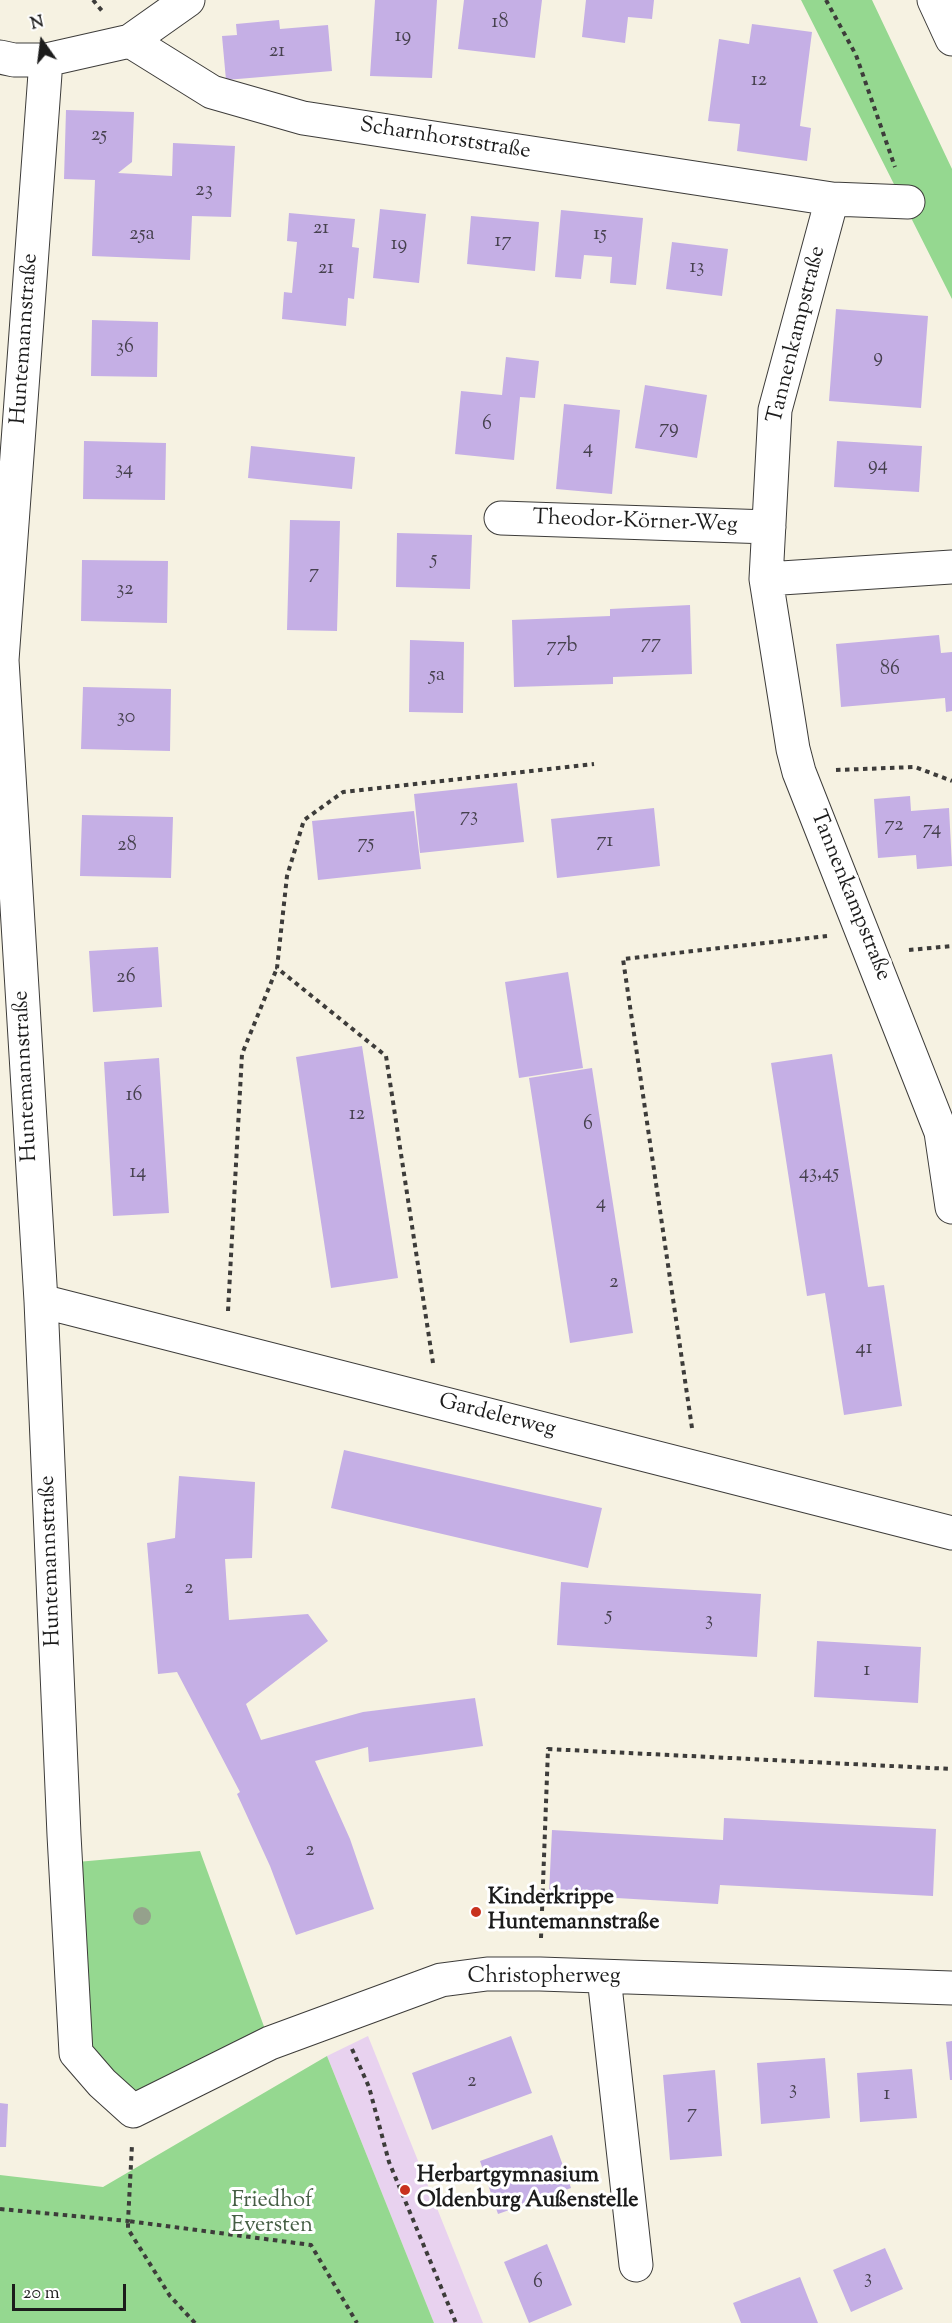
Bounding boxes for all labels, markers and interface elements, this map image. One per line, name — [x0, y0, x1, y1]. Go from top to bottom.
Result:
text: N — [29, 11, 47, 37]
north arrow — [12, 12, 72, 72]
house number: 18 — [492, 12, 508, 36]
house number: 19 — [395, 26, 411, 50]
house number: 21 — [269, 41, 285, 65]
house number: 12 — [751, 70, 767, 94]
street label: Scharnhorststraße — [358, 113, 532, 167]
house number: 25 — [91, 125, 107, 149]
house number: 23 — [195, 180, 213, 204]
house number: 21 — [313, 218, 329, 242]
house number: 25a — [129, 224, 155, 248]
house number: 15 — [593, 224, 607, 248]
house number: 17 — [495, 231, 511, 255]
house number: 19 — [391, 234, 407, 258]
street label: Tannenkampstraße — [763, 244, 833, 426]
street label: Huntemannstraße — [7, 253, 45, 425]
house number: 13 — [690, 257, 704, 281]
house number: 21 — [318, 258, 334, 282]
house number: 36 — [116, 337, 134, 361]
house number: 9 — [873, 347, 883, 371]
house number: 6 — [482, 414, 492, 438]
house number: 79 — [659, 418, 679, 442]
house number: 4 — [583, 438, 593, 462]
house number: 94 — [868, 455, 888, 479]
house number: 34 — [115, 459, 133, 483]
street label: Theodor-Körner-Weg — [532, 506, 738, 540]
house number: 5 — [431, 549, 437, 573]
house number: 7 — [309, 563, 319, 587]
house number: 32 — [116, 579, 134, 603]
house number: 77 — [641, 633, 661, 657]
house number: 77b — [547, 636, 577, 660]
house number: 86 — [880, 659, 900, 683]
house number: 5a — [429, 665, 445, 689]
house number: 30 — [117, 707, 135, 731]
house number: 73 — [460, 806, 478, 830]
street label: Tannenkampstraße — [803, 807, 895, 985]
house number: 72 — [884, 815, 904, 839]
house number: 74 — [923, 819, 941, 843]
house number: 71 — [597, 831, 613, 855]
house number: 75 — [358, 833, 374, 857]
house number: 28 — [117, 835, 137, 859]
house number: 26 — [116, 967, 136, 991]
street label: Huntemannstraße — [9, 990, 45, 1162]
house number: 16 — [126, 1085, 142, 1109]
house number: 12 — [349, 1104, 365, 1128]
house number: 6 — [583, 1114, 593, 1138]
house number: 14 — [130, 1162, 146, 1186]
house number: 43,45 — [799, 1163, 839, 1187]
house number: 4 — [596, 1193, 606, 1217]
house number: 2 — [609, 1272, 619, 1296]
house number: 41 — [856, 1338, 872, 1362]
street label: Gardelerweg — [436, 1390, 558, 1444]
street label: Huntemannstraße — [36, 1475, 68, 1647]
house number: 2 — [184, 1578, 194, 1602]
house number: 5 — [606, 1605, 612, 1629]
house number: 3 — [705, 1610, 713, 1634]
house number: 1 — [864, 1660, 870, 1684]
house number: 2 — [305, 1840, 315, 1864]
place label: Kinderkrippe Huntemannstraße — [488, 1886, 659, 1938]
marker: Kinderkrippe Huntemannstraße — [469, 1905, 483, 1919]
street label: Christopherweg — [467, 1965, 621, 1991]
house number: 2 — [467, 2071, 477, 2095]
house number: 3 — [789, 2079, 797, 2103]
house number: 1 — [884, 2084, 890, 2108]
house number: 7 — [687, 2103, 697, 2127]
place label: Herbartgymnasium Oldenburg Außenstelle — [417, 2164, 639, 2216]
marker: Herbartgymnasium Oldenburg Außenstelle — [398, 2183, 412, 2197]
park label: Friedhof Eversten — [231, 2189, 313, 2240]
house number: 3 — [864, 2268, 872, 2292]
scale bar — [15, 2272, 129, 2310]
house number: 6 — [533, 2272, 543, 2296]
text: 20 m — [23, 2281, 60, 2307]

